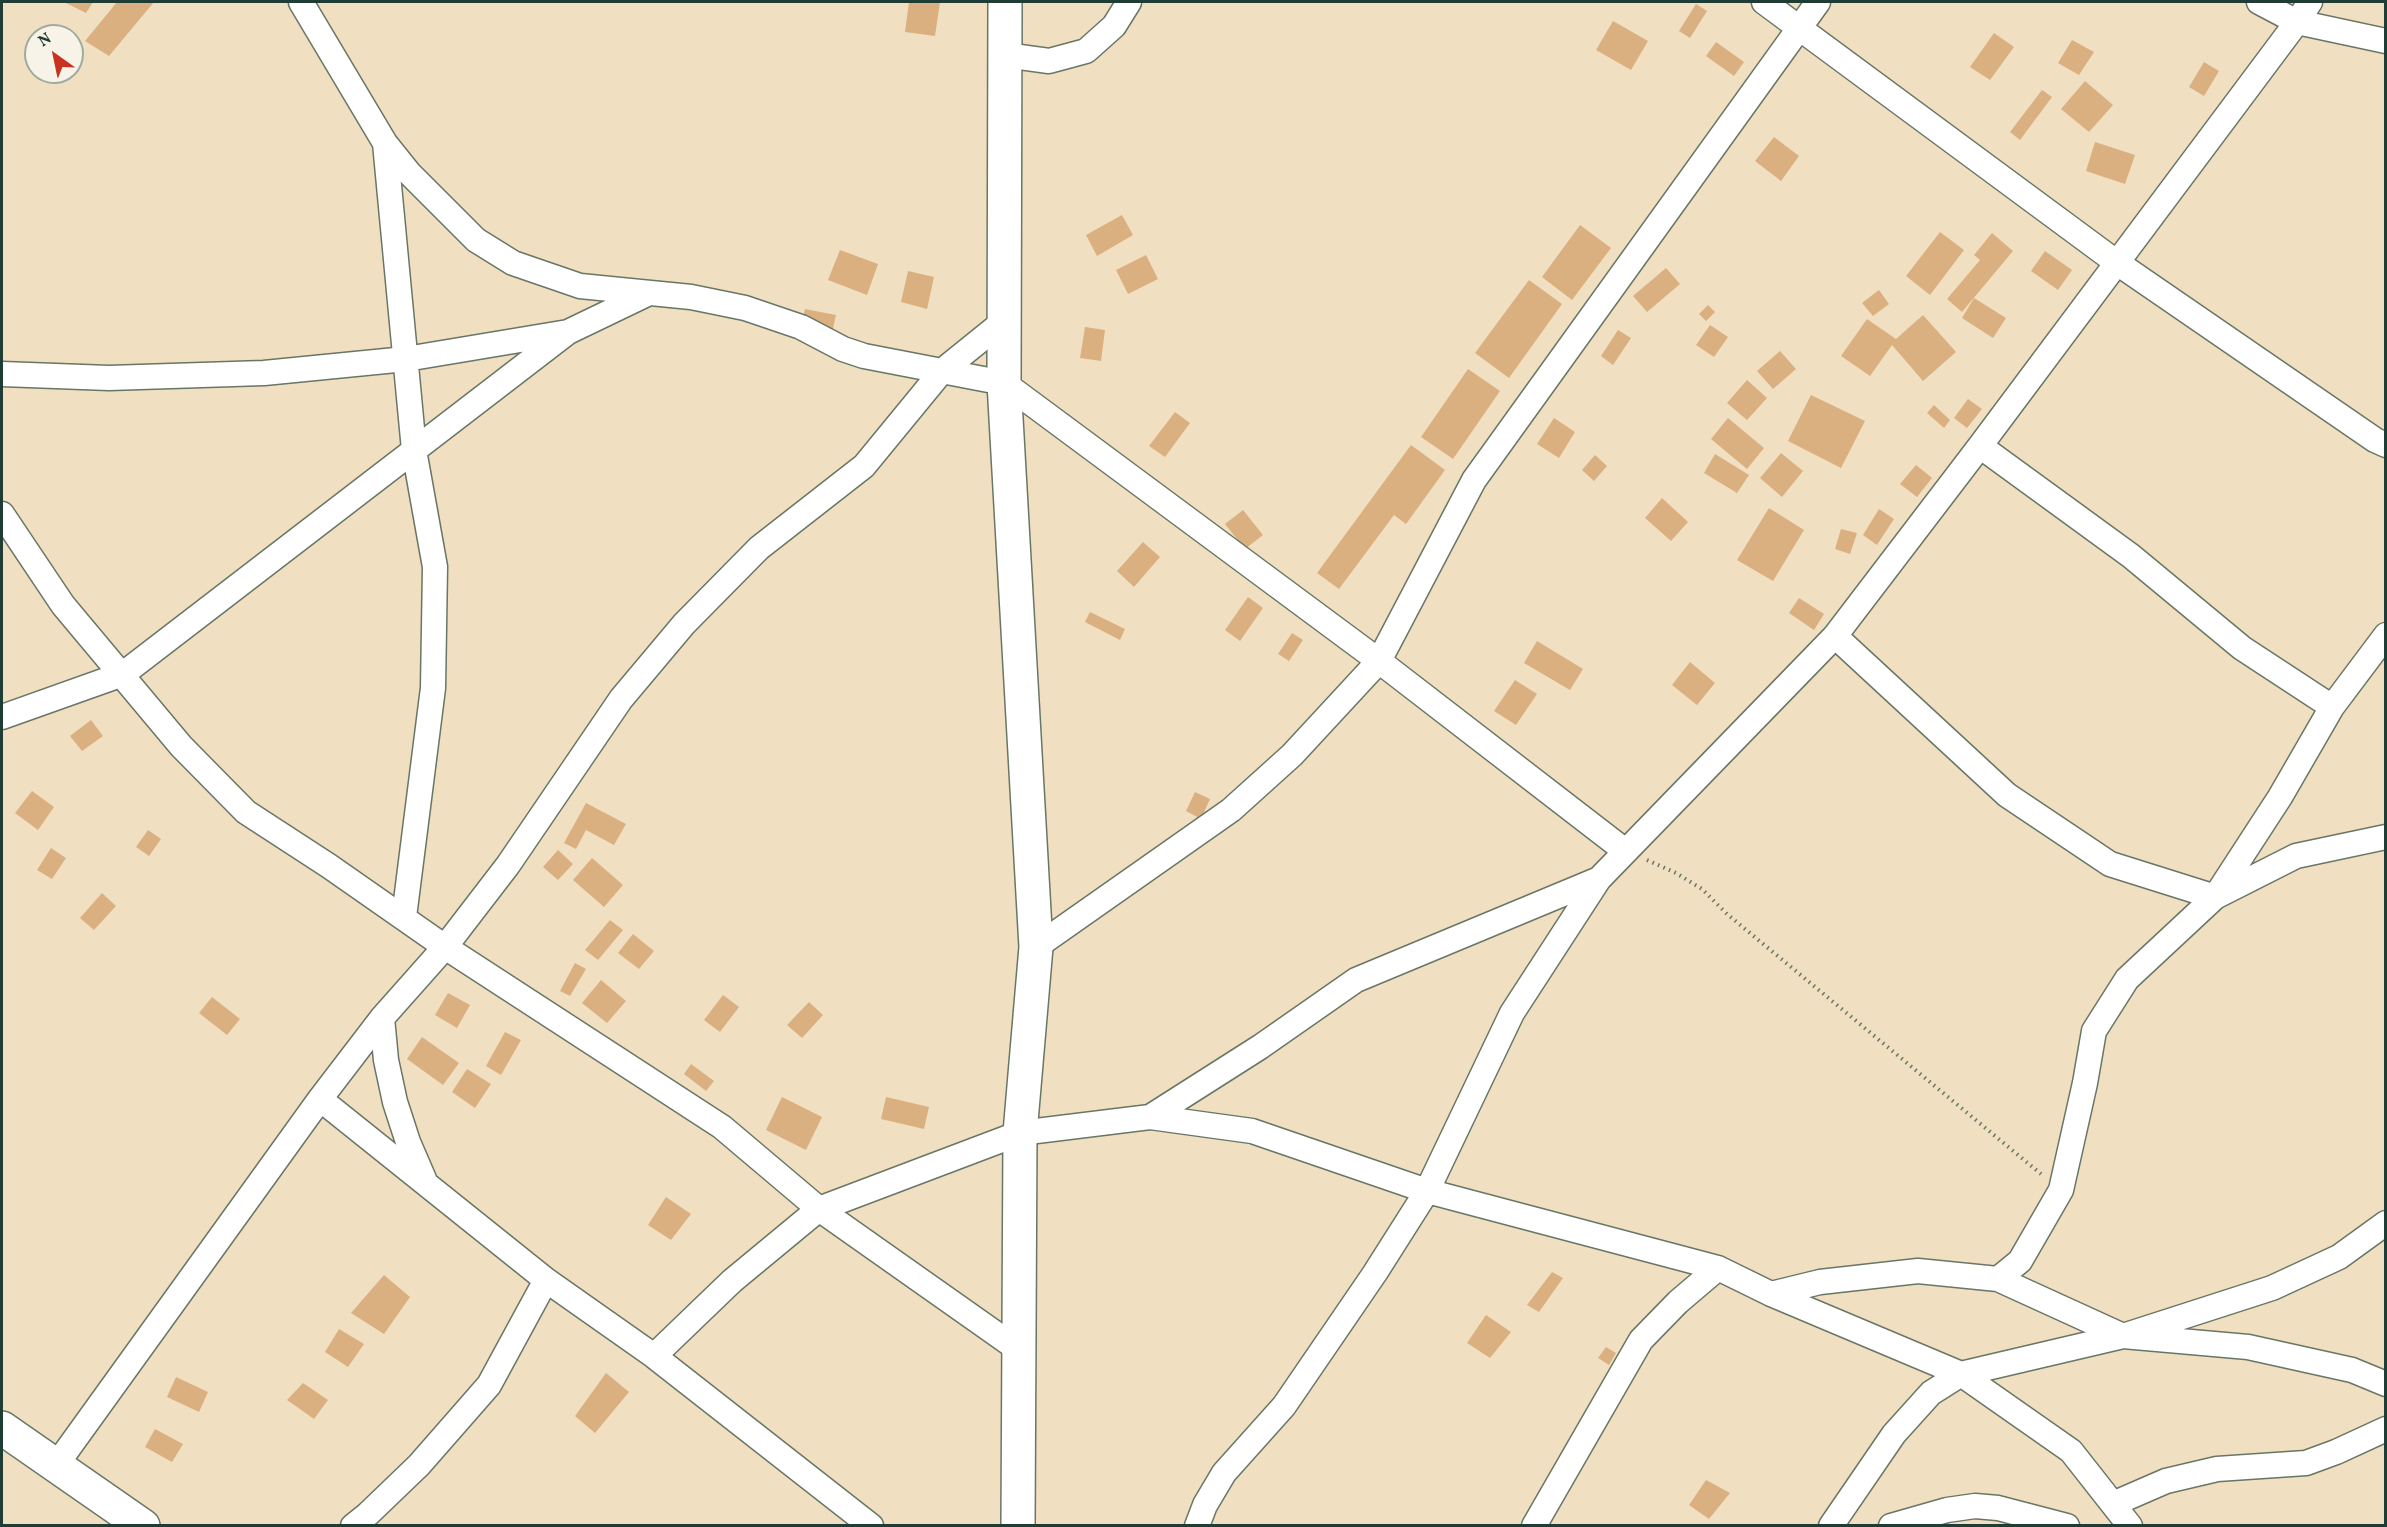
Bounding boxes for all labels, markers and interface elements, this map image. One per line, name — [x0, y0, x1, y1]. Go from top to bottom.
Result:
north arrow — [24, 24, 84, 84]
text: N — [34, 28, 56, 53]

